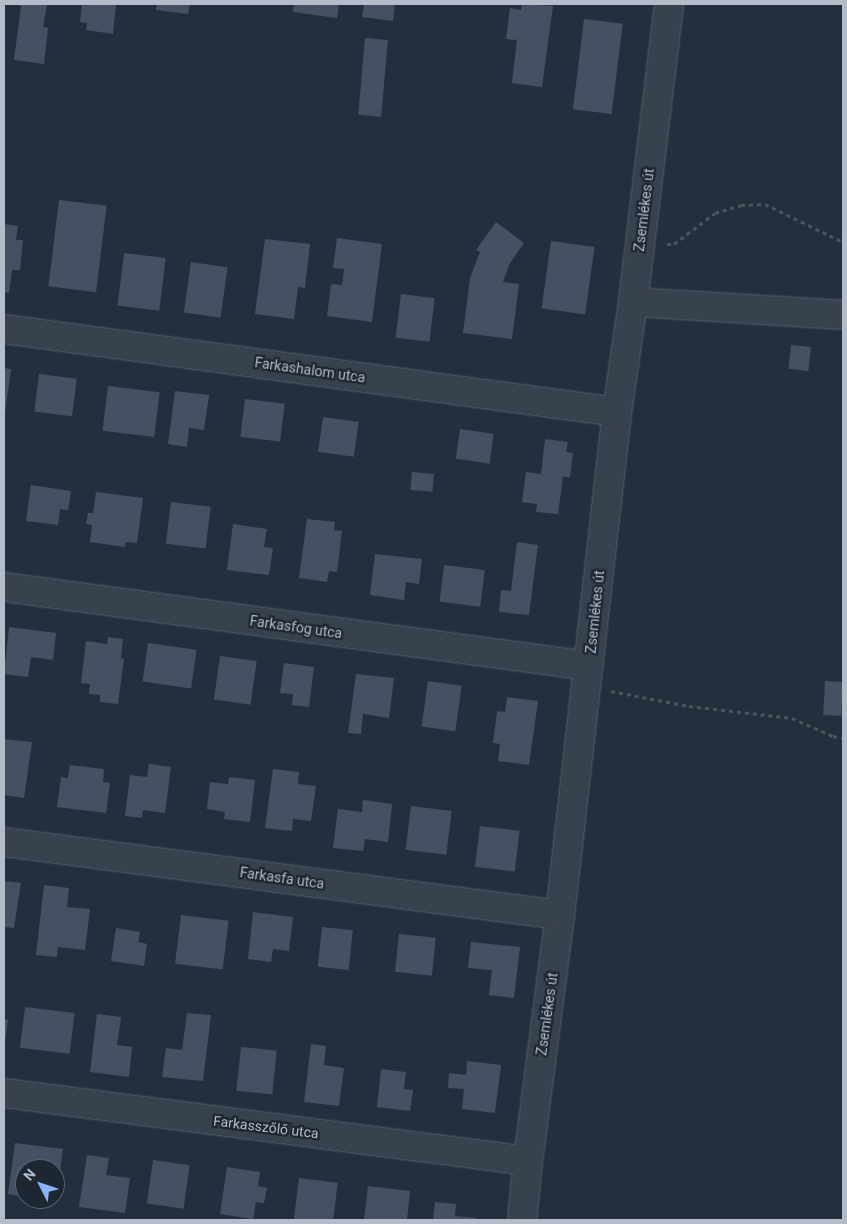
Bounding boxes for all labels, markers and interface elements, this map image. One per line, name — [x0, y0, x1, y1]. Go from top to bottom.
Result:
street label: Zsemlékes út — [631, 168, 657, 252]
street label: Farkashalom utca — [254, 354, 366, 386]
street label: Zsemlékes út — [582, 570, 608, 654]
street label: Farkasfog utca — [249, 612, 343, 642]
street label: Farkasfa utca — [239, 864, 325, 892]
street label: Zsemlékes út — [533, 971, 561, 1057]
street label: Farkasszőlő utca — [212, 1112, 320, 1142]
north arrow — [15, 1159, 65, 1209]
text: N — [20, 1166, 39, 1184]

